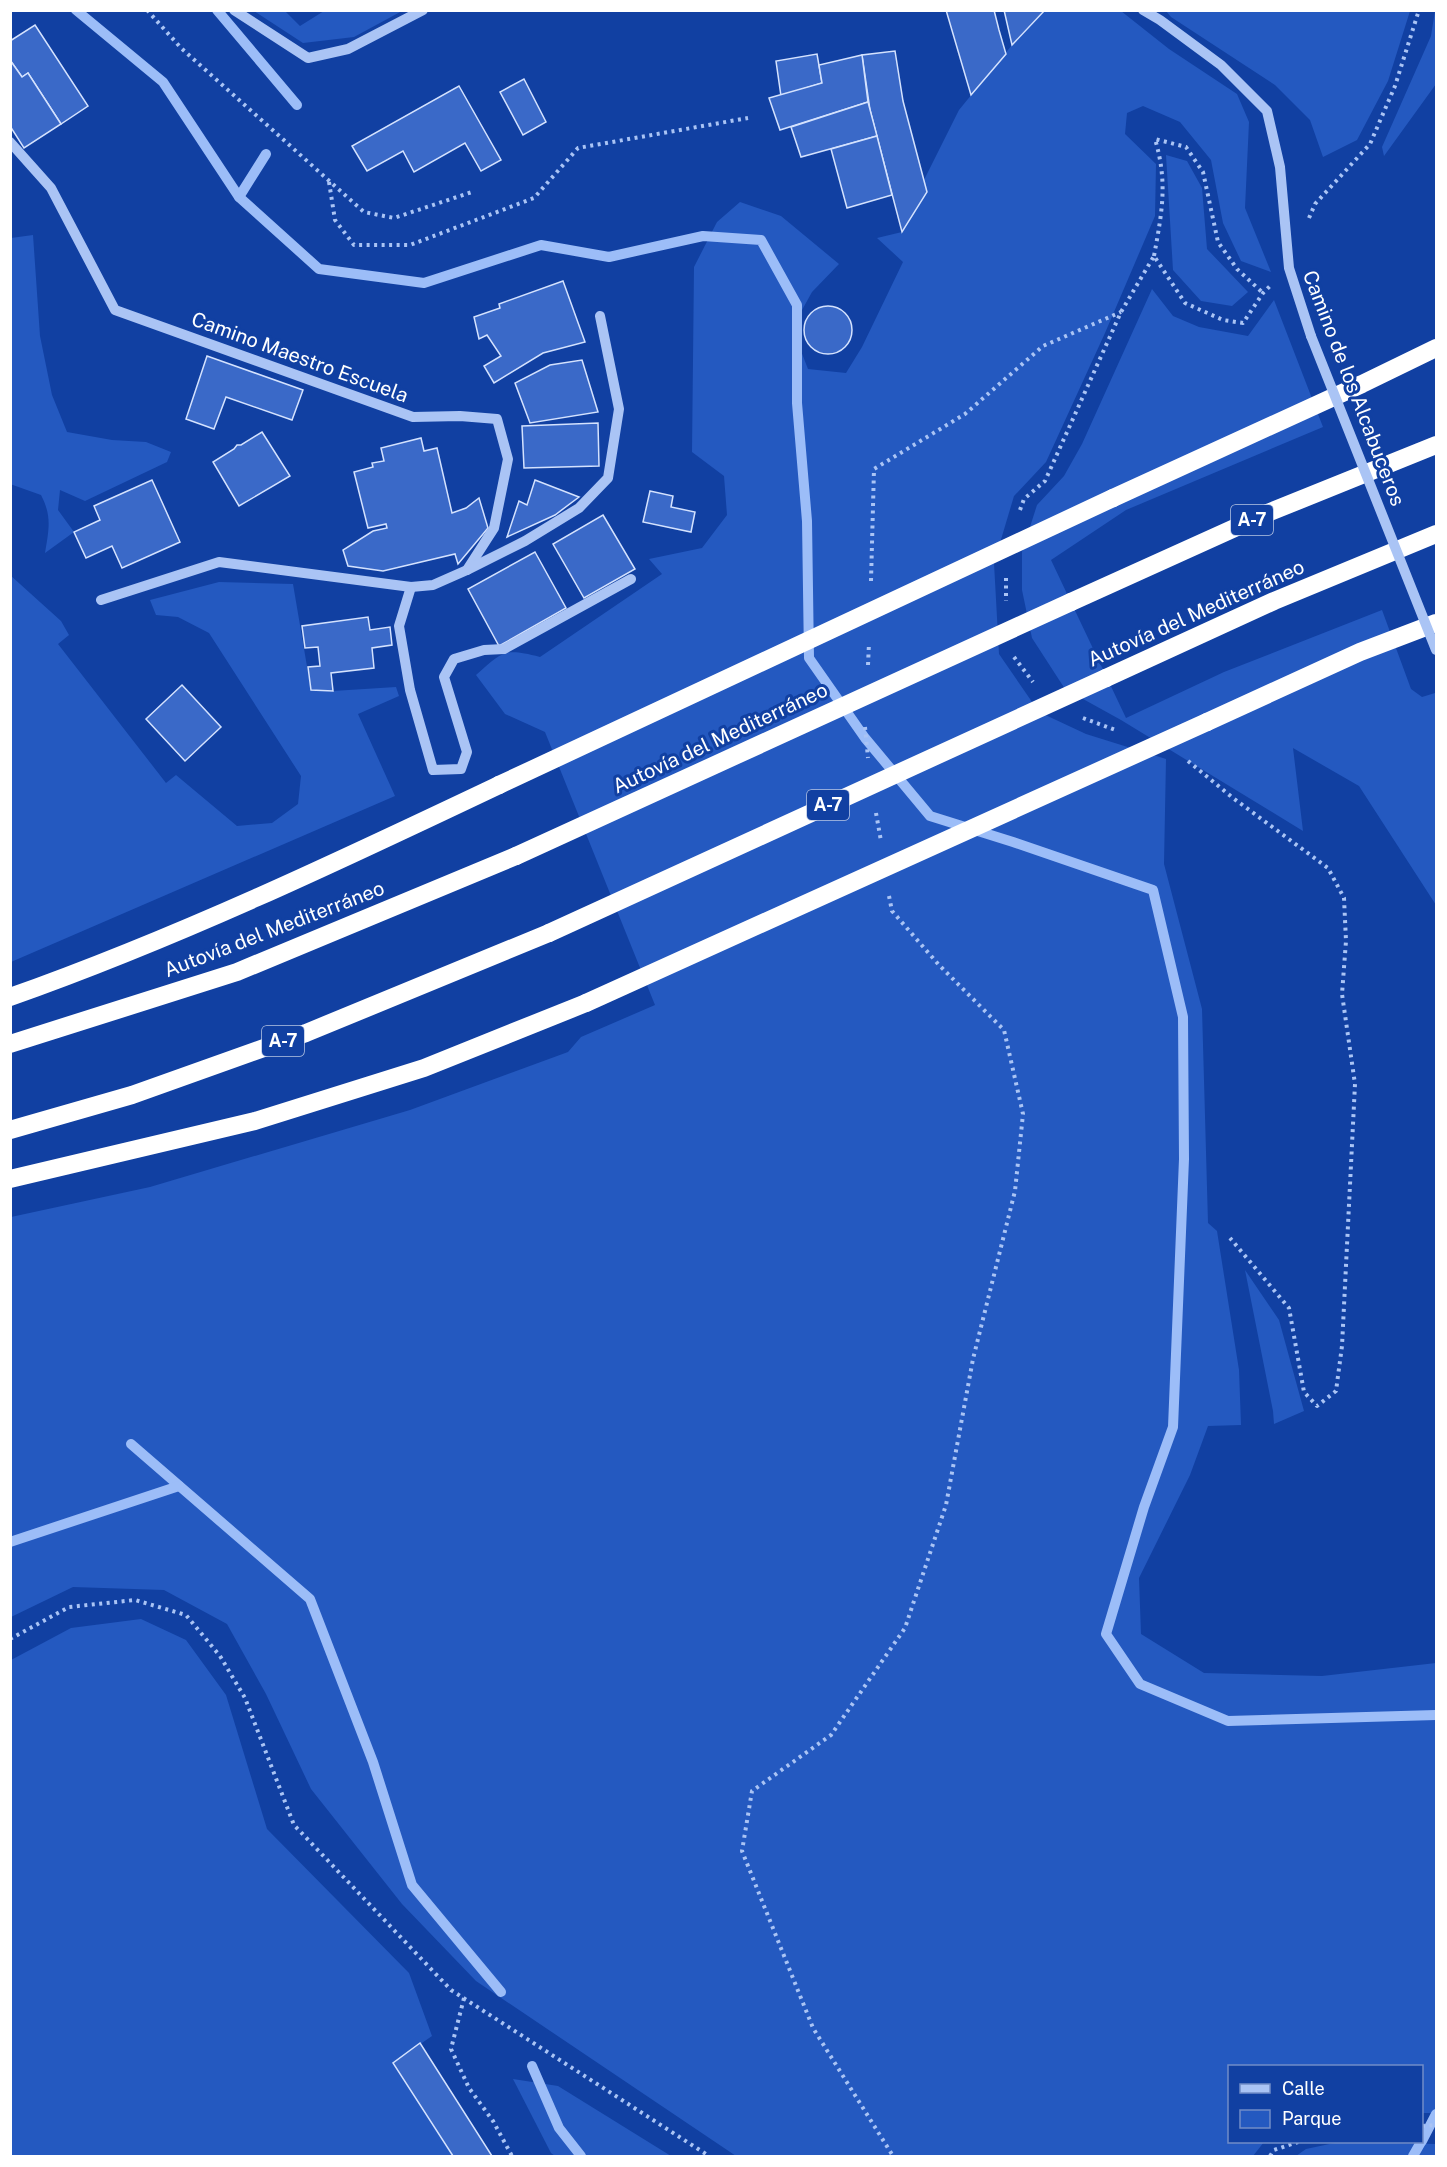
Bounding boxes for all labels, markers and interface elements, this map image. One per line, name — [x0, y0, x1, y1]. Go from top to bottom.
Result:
street label: Camino de los Alcabuceros — [1298, 267, 1410, 509]
street label: Camino Maestro Escuela — [188, 307, 412, 407]
road number: A-7 — [1231, 505, 1273, 535]
street label: Autovía del Mediterráneo — [1084, 554, 1308, 672]
street label: Autovía del Mediterráneo — [609, 678, 831, 798]
road number: A-7 — [807, 790, 849, 820]
street label: Autovía del Mediterráneo — [160, 876, 388, 982]
road number: A-7 — [262, 1026, 304, 1056]
legend — [1228, 2065, 1423, 2143]
text: Calle — [1282, 2078, 1325, 2099]
text: Parque — [1282, 2108, 1342, 2129]

